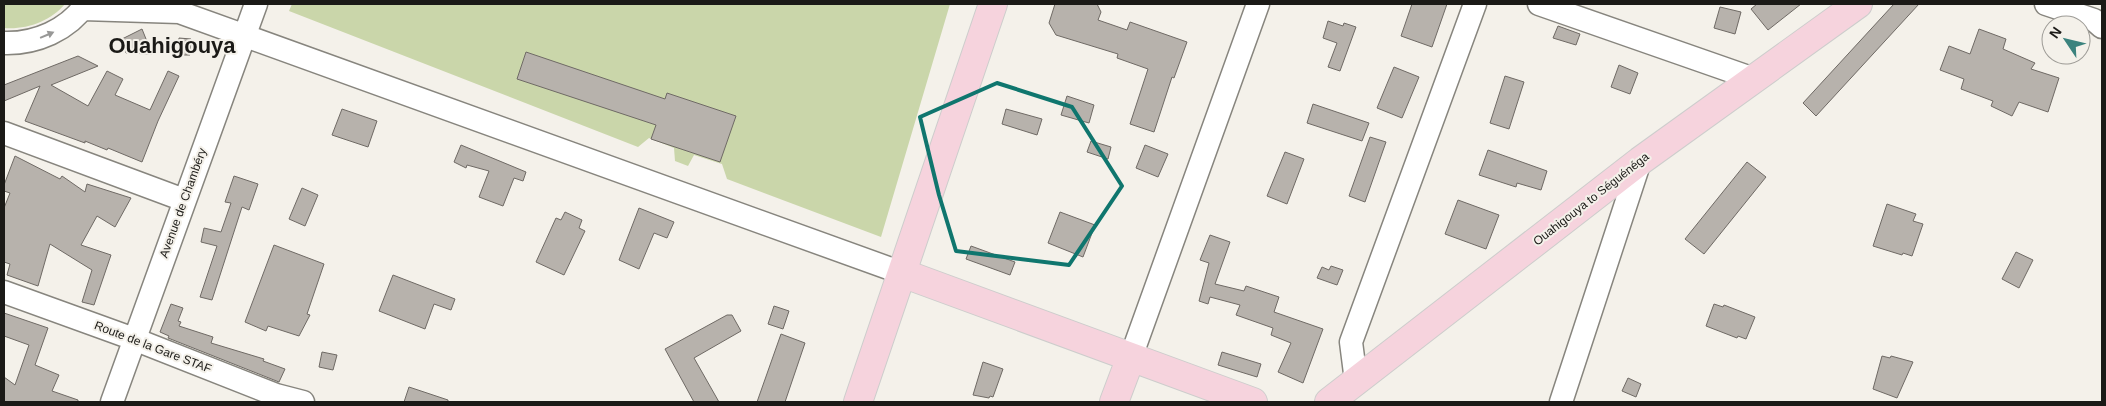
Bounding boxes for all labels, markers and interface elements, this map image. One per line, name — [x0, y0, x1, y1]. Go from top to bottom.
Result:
north arrow — [2041, 15, 2091, 65]
text: N — [2046, 24, 2065, 41]
one-way arrow — [40, 31, 54, 39]
district label: Ouahigouya — [108, 33, 236, 58]
street label: Avenue de Chambéry — [157, 146, 209, 260]
street label: Ouahigouya to Séguénéga — [1530, 149, 1652, 248]
street label: Route de la Gare STAF — [92, 318, 214, 376]

